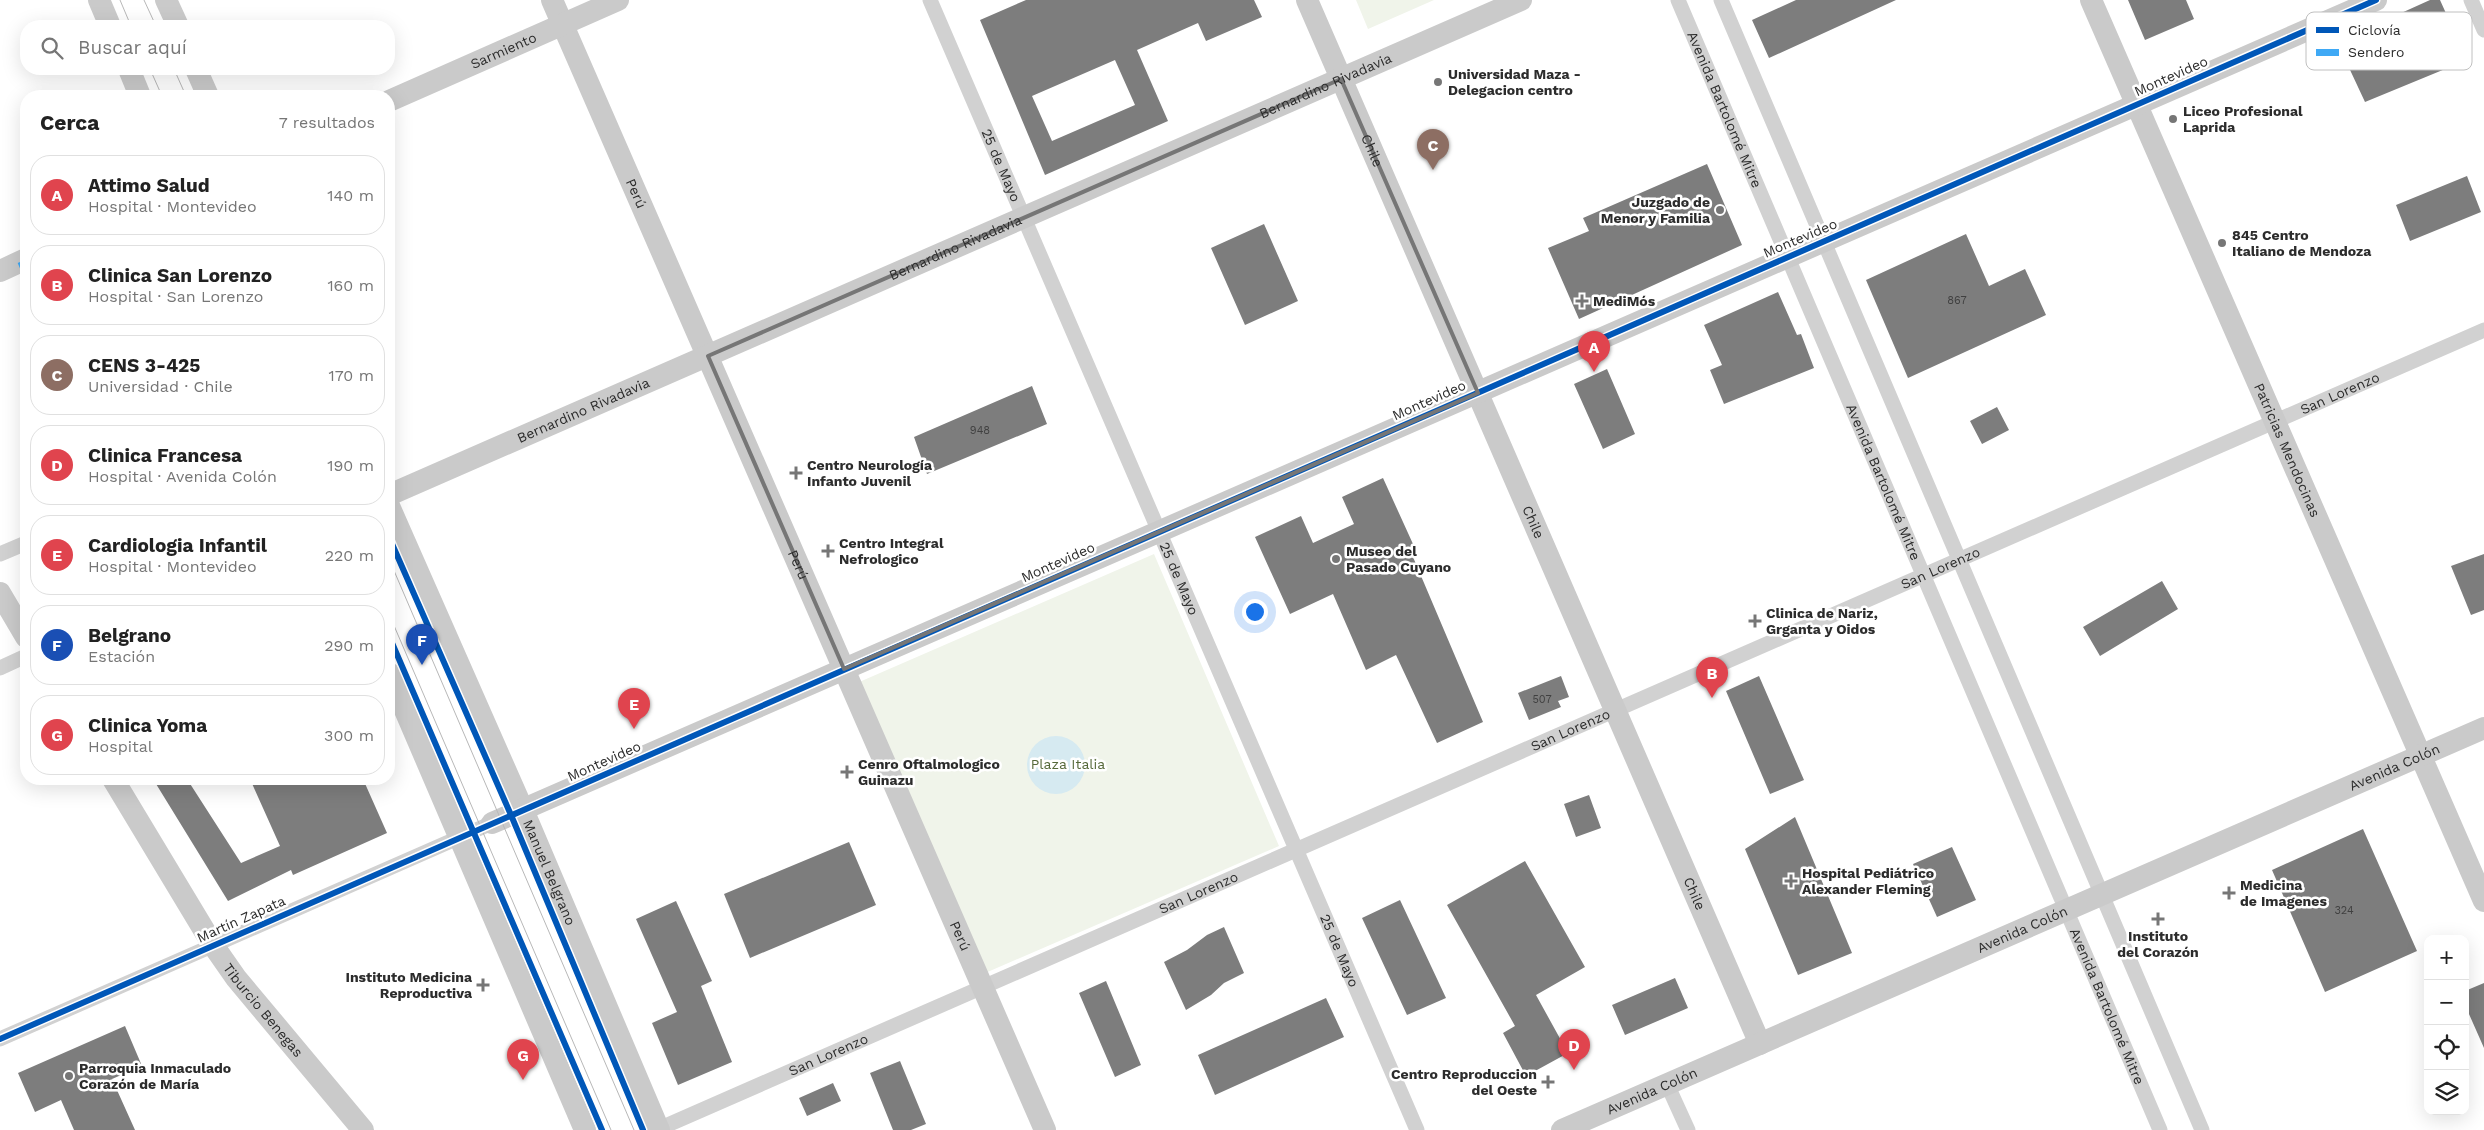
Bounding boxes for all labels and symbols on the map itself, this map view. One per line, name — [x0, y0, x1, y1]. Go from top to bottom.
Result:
legend — [2306, 12, 2472, 70]
text: Ciclovía — [2348, 22, 2401, 38]
street label: Sarmiento — [468, 29, 539, 72]
street label: Avenida Bartolomé Mitre — [1684, 29, 1765, 190]
text: Sendero — [2348, 44, 2404, 60]
street label: Bernardino Rivadavia — [1257, 50, 1394, 121]
street label: Montevideo — [2132, 53, 2210, 99]
place label: Universidad Maza - Delegacion centro — [1448, 66, 1581, 98]
marker: Universidad Maza - Delegacion centro — [1432, 76, 1444, 88]
place label: Liceo Profesional Laprida — [2183, 103, 2303, 135]
marker: Liceo Profesional Laprida — [2167, 113, 2179, 125]
street label: 25 de Mayo — [978, 126, 1024, 204]
pin: C — [1417, 129, 1449, 170]
street label: Chile — [1358, 131, 1386, 169]
street label: Perú — [623, 176, 650, 211]
place label: Juzgado de Menor y Familia — [1601, 194, 1711, 226]
marker: Juzgado de Menor y Familia — [1714, 204, 1726, 216]
street label: Bernardino Rivadavia — [887, 211, 1024, 283]
street label: Montevideo — [1761, 215, 1839, 261]
place label: 845 Centro Italiano de Mendoza — [2232, 227, 2372, 259]
marker: 845 Centro Italiano de Mendoza — [2216, 237, 2228, 249]
place label: MediMós — [1593, 293, 1656, 309]
marker: MediMós — [1575, 294, 1589, 308]
house number: 867 — [1947, 294, 1967, 307]
pin: A — [1578, 331, 1610, 372]
street label: San Lorenzo — [2298, 369, 2382, 417]
street label: Bernardino Rivadavia — [515, 374, 652, 446]
street label: Montevideo — [1390, 377, 1468, 423]
street label: Patricias Mendocinas — [2251, 381, 2324, 520]
street label: Avenida Bartolomé Mitre — [1843, 401, 1924, 563]
house number: 948 — [970, 424, 990, 437]
place label: Centro Neurología Infanto Juvenil — [807, 457, 933, 489]
marker: Centro Neurología Infanto Juvenil — [789, 466, 803, 480]
street label: Chile — [1519, 503, 1548, 541]
place label: Centro Integral Nefrologico — [839, 535, 944, 567]
street label: Montevideo — [1019, 539, 1097, 585]
street label: 25 de Mayo — [1157, 540, 1202, 617]
place label: Museo del Pasado Cuyano — [1346, 543, 1451, 575]
marker: Centro Integral Nefrologico — [821, 544, 835, 558]
street label: San Lorenzo — [1898, 544, 1982, 592]
street label: Perú — [785, 547, 812, 582]
marker: Museo del Pasado Cuyano — [1330, 553, 1342, 565]
your location — [1242, 599, 1268, 625]
place label: Clinica de Nariz, Grganta y Oidos — [1766, 605, 1878, 637]
marker: Clinica de Nariz, Grganta y Oidos — [1748, 614, 1762, 628]
pin: F — [406, 624, 438, 665]
pin: B — [1696, 657, 1728, 698]
pin: E — [618, 688, 650, 729]
house number: 507 — [1532, 693, 1552, 706]
street label: San Lorenzo — [1528, 706, 1612, 754]
street label: Montevideo — [565, 738, 643, 784]
street label: Avenida Colón — [2347, 740, 2442, 794]
place label: Cenro Oftalmologico Guinazu — [858, 756, 1000, 788]
park label: Plaza Italia — [1031, 756, 1105, 772]
marker: Cenro Oftalmologico Guinazu — [840, 765, 854, 779]
street label: Manuel Belgrano — [520, 817, 579, 928]
place label: Hospital Pediátrico Alexander Fleming — [1802, 865, 1934, 897]
street label: San Lorenzo — [1156, 868, 1240, 917]
marker: Hospital Pediátrico Alexander Fleming — [1784, 874, 1798, 888]
street label: Chile — [1681, 875, 1709, 912]
place label: Medicina de Imagenes — [2240, 877, 2327, 909]
marker: Medicina de Imagenes — [2222, 886, 2236, 900]
street label: Martín Zapata — [194, 892, 288, 946]
street label: Avenida Colón — [1974, 903, 2070, 956]
house number: 324 — [2334, 904, 2354, 917]
street label: 25 de Mayo — [1317, 912, 1362, 989]
marker: Instituto del Corazón — [2151, 912, 2165, 926]
street label: Perú — [947, 918, 974, 953]
street label: Avenida Bartolomé Mitre — [2067, 926, 2148, 1087]
place label: Instituto del Corazón — [2117, 928, 2199, 960]
street label: Tiburcio Benegas — [220, 960, 306, 1060]
place label: Instituto Medicina Reproductiva — [345, 969, 473, 1001]
marker: Instituto Medicina Reproductiva — [476, 978, 490, 992]
pin: D — [1558, 1029, 1590, 1070]
street label: San Lorenzo — [786, 1030, 870, 1079]
pin: G — [507, 1039, 539, 1080]
place label: Parroquia Inmaculado Corazón de María — [79, 1060, 231, 1092]
street label: Avenida Colón — [1604, 1064, 1700, 1118]
place label: Centro Reproduccion del Oeste — [1391, 1066, 1537, 1098]
marker: Parroquia Inmaculado Corazón de María — [63, 1070, 75, 1082]
marker: Centro Reproduccion del Oeste — [1541, 1075, 1555, 1089]

